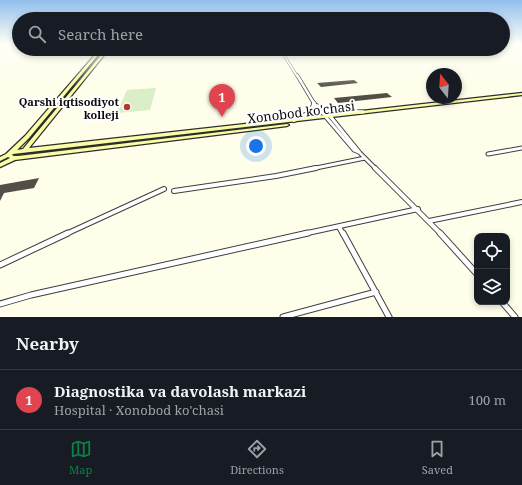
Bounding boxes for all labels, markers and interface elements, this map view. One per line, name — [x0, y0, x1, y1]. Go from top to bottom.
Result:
search box — [12, 12, 510, 56]
icon: search — [26, 23, 48, 45]
text: Search here — [58, 24, 143, 44]
north arrow — [426, 68, 462, 104]
pin: 1 — [209, 84, 235, 117]
place label: Qarshi iqtisodiyot kolleji — [19, 94, 120, 122]
street label: Xonobod ko'chasi — [246, 96, 356, 128]
marker: Qarshi iqtisodiyot kolleji — [122, 102, 132, 112]
your location — [246, 136, 266, 156]
map controls — [474, 233, 510, 305]
button: locate — [474, 233, 510, 269]
button: layers — [474, 269, 510, 305]
text: Nearby — [16, 332, 79, 355]
text: Diagnostika va davolash markazi — [54, 381, 306, 401]
text: 1 — [25, 391, 33, 409]
text: 100 m — [469, 391, 506, 409]
text: Hospital · Xonobod ko'chasi — [54, 401, 224, 419]
tab: Map — [69, 438, 92, 477]
tab: Directions — [230, 438, 284, 477]
tab: Saved — [422, 438, 453, 477]

